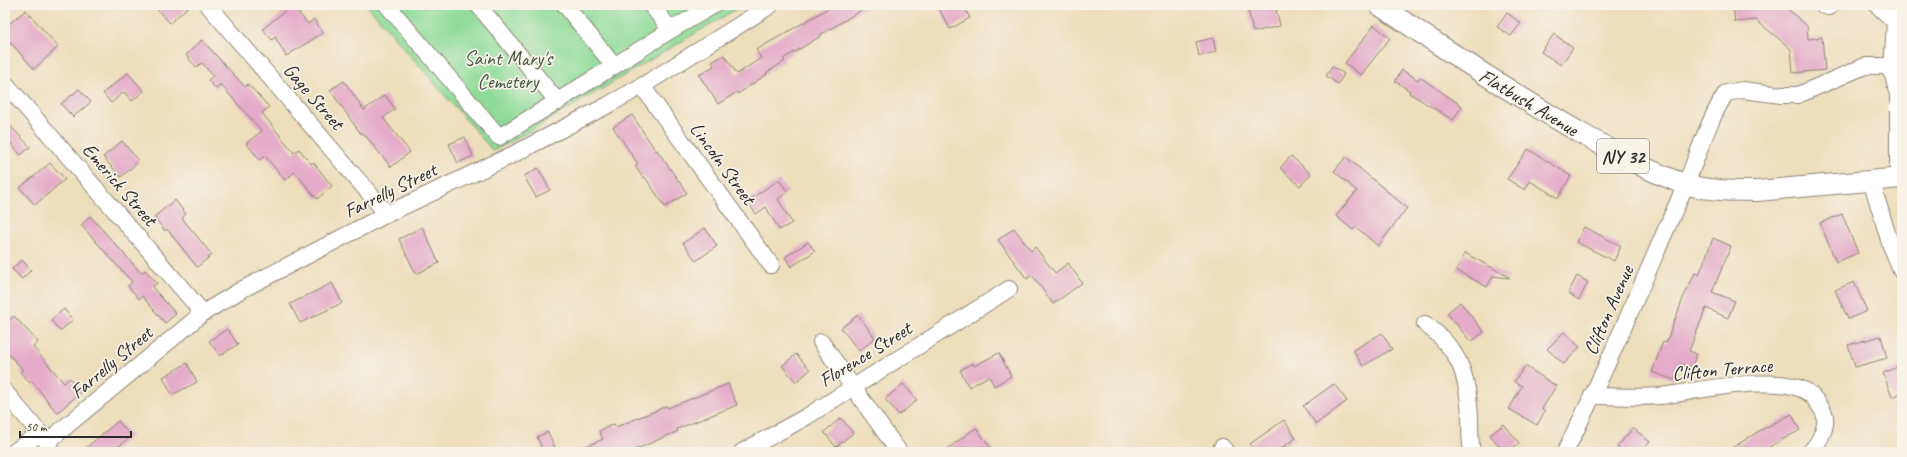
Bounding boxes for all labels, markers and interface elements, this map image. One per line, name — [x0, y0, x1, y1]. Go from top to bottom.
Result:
park label: Saint Mary's Cemetery — [464, 46, 554, 94]
street label: Gage Street — [278, 58, 351, 137]
street label: Flatbush Avenue — [1475, 63, 1584, 142]
street label: Lincoln Street — [684, 117, 762, 211]
street label: Emerick Street — [77, 138, 164, 233]
road number: NY 32 — [1597, 139, 1649, 173]
street label: Farrelly Street — [340, 156, 443, 224]
street label: Clifton Avenue — [1578, 260, 1640, 359]
street label: Florence Street — [814, 315, 918, 393]
street label: Farrelly Street — [65, 319, 159, 404]
street label: Clifton Terrace — [1671, 353, 1775, 386]
scale bar — [20, 413, 131, 439]
text: 50 m — [26, 419, 48, 435]

